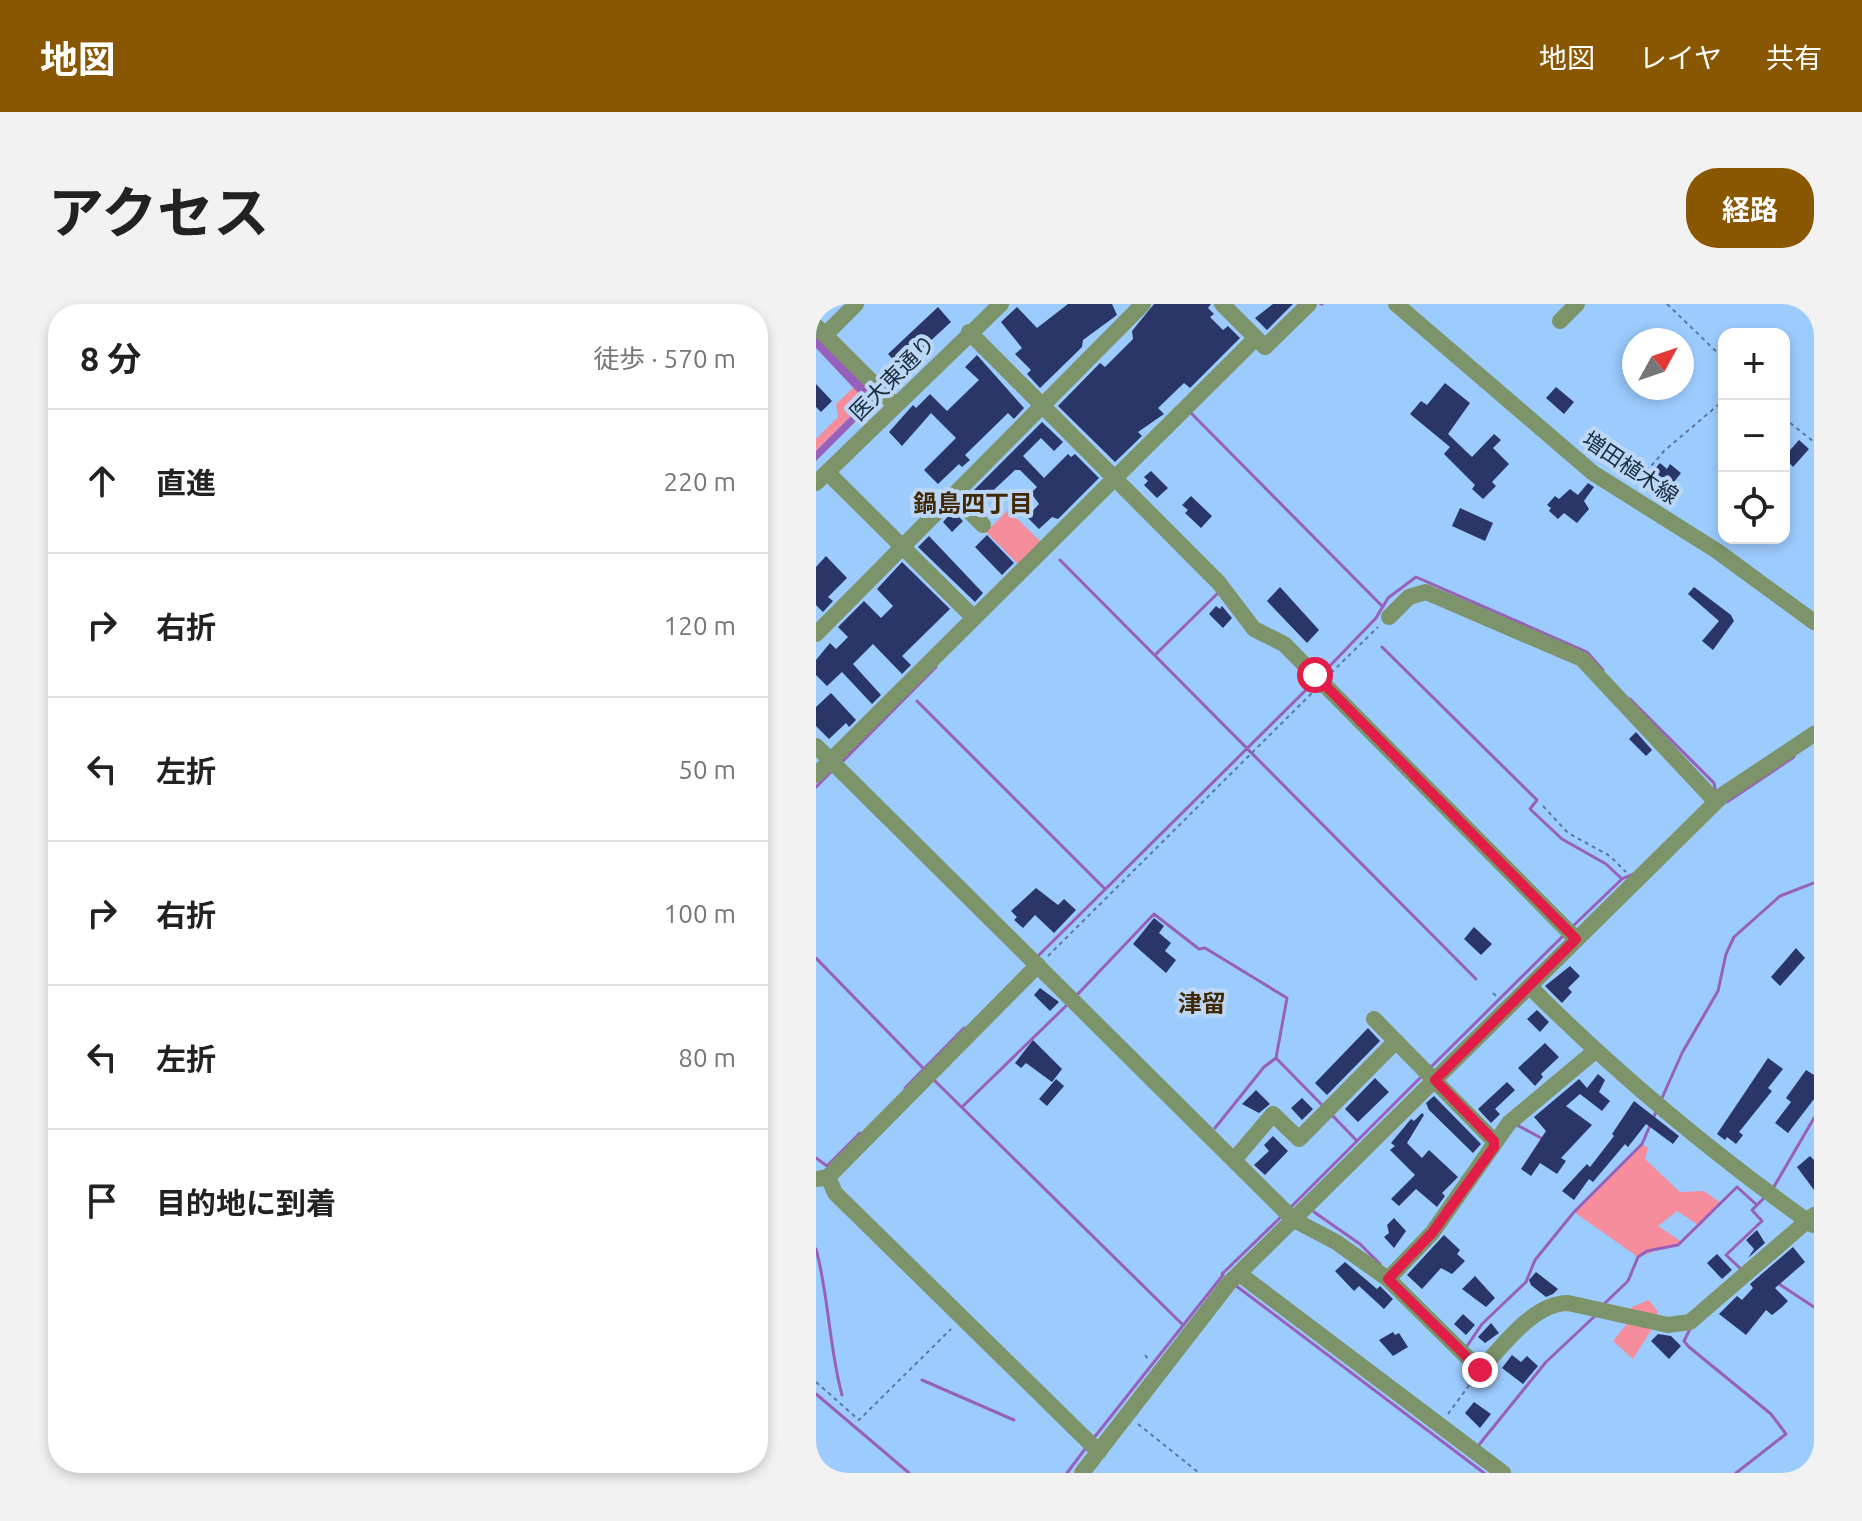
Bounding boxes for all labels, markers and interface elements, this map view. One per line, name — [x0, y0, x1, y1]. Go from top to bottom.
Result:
text: 地図 — [40, 38, 116, 80]
text: 地図 — [1539, 42, 1595, 73]
text: レイヤ — [1639, 42, 1722, 73]
text: 共有 — [1766, 42, 1822, 73]
button: 経路 — [1686, 168, 1814, 248]
text: アクセス — [48, 181, 269, 244]
north arrow — [1622, 328, 1694, 400]
map controls — [1718, 328, 1790, 544]
button: + — [1718, 328, 1790, 400]
street label: 医大東通り — [844, 329, 940, 425]
text: 8 分 — [80, 339, 141, 377]
text: 徒歩 · 570 m — [593, 344, 736, 373]
button: − — [1718, 400, 1790, 472]
street label: 増田植木線 — [1578, 426, 1684, 508]
icon: ahead — [80, 459, 124, 503]
text: 直進 — [156, 466, 216, 500]
text: 220 m — [664, 467, 736, 496]
button: locate — [1718, 472, 1790, 544]
district label: 鍋島四丁目 — [913, 490, 1033, 517]
icon: right — [80, 603, 124, 647]
text: 右折 — [156, 610, 216, 644]
text: 120 m — [664, 611, 736, 640]
route start — [1297, 657, 1333, 693]
icon: left — [80, 747, 124, 791]
text: 左折 — [156, 754, 216, 788]
text: 50 m — [678, 755, 736, 784]
icon: right — [80, 891, 124, 935]
text: 右折 — [156, 898, 216, 932]
text: 100 m — [664, 899, 736, 928]
district label: 津留 — [1178, 990, 1226, 1017]
icon: left — [80, 1035, 124, 1079]
text: 左折 — [156, 1042, 216, 1076]
text: 80 m — [678, 1043, 736, 1072]
icon: arrive — [80, 1179, 124, 1223]
text: 目的地に到着 — [156, 1186, 336, 1220]
route end — [1462, 1352, 1498, 1388]

